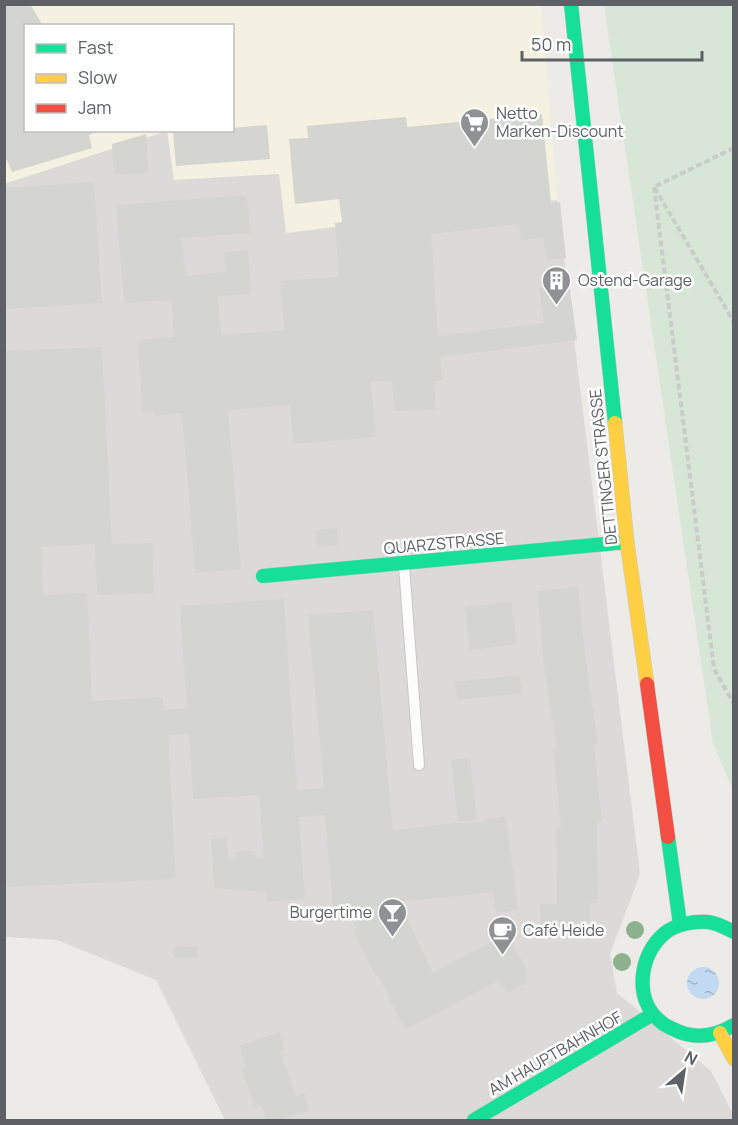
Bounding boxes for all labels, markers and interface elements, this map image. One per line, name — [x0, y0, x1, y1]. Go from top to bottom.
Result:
legend — [24, 24, 234, 132]
scale bar — [522, 24, 702, 62]
text: 50 m — [531, 32, 571, 56]
text: Fast — [78, 35, 113, 59]
text: Slow — [78, 65, 118, 89]
text: Jam — [78, 95, 112, 119]
place label: Netto Marken-Discount — [496, 102, 624, 142]
supermarket icon: Netto Marken-Discount — [459, 106, 491, 148]
building icon: Ostend-Garage — [541, 264, 573, 306]
place label: Ostend-Garage — [578, 269, 692, 291]
street label: DETTINGER STRASSE — [584, 388, 622, 546]
street label: QUARZSTRASSE — [383, 527, 505, 559]
bar icon: Burgertime — [377, 896, 409, 938]
place label: Burgertime — [290, 901, 372, 923]
cafe icon: Café Heide — [486, 914, 518, 956]
place label: Café Heide — [523, 919, 604, 941]
street label: AM HAUPTBAHNHOF — [484, 1006, 626, 1100]
north arrow — [654, 1041, 714, 1101]
text: N — [681, 1045, 702, 1070]

